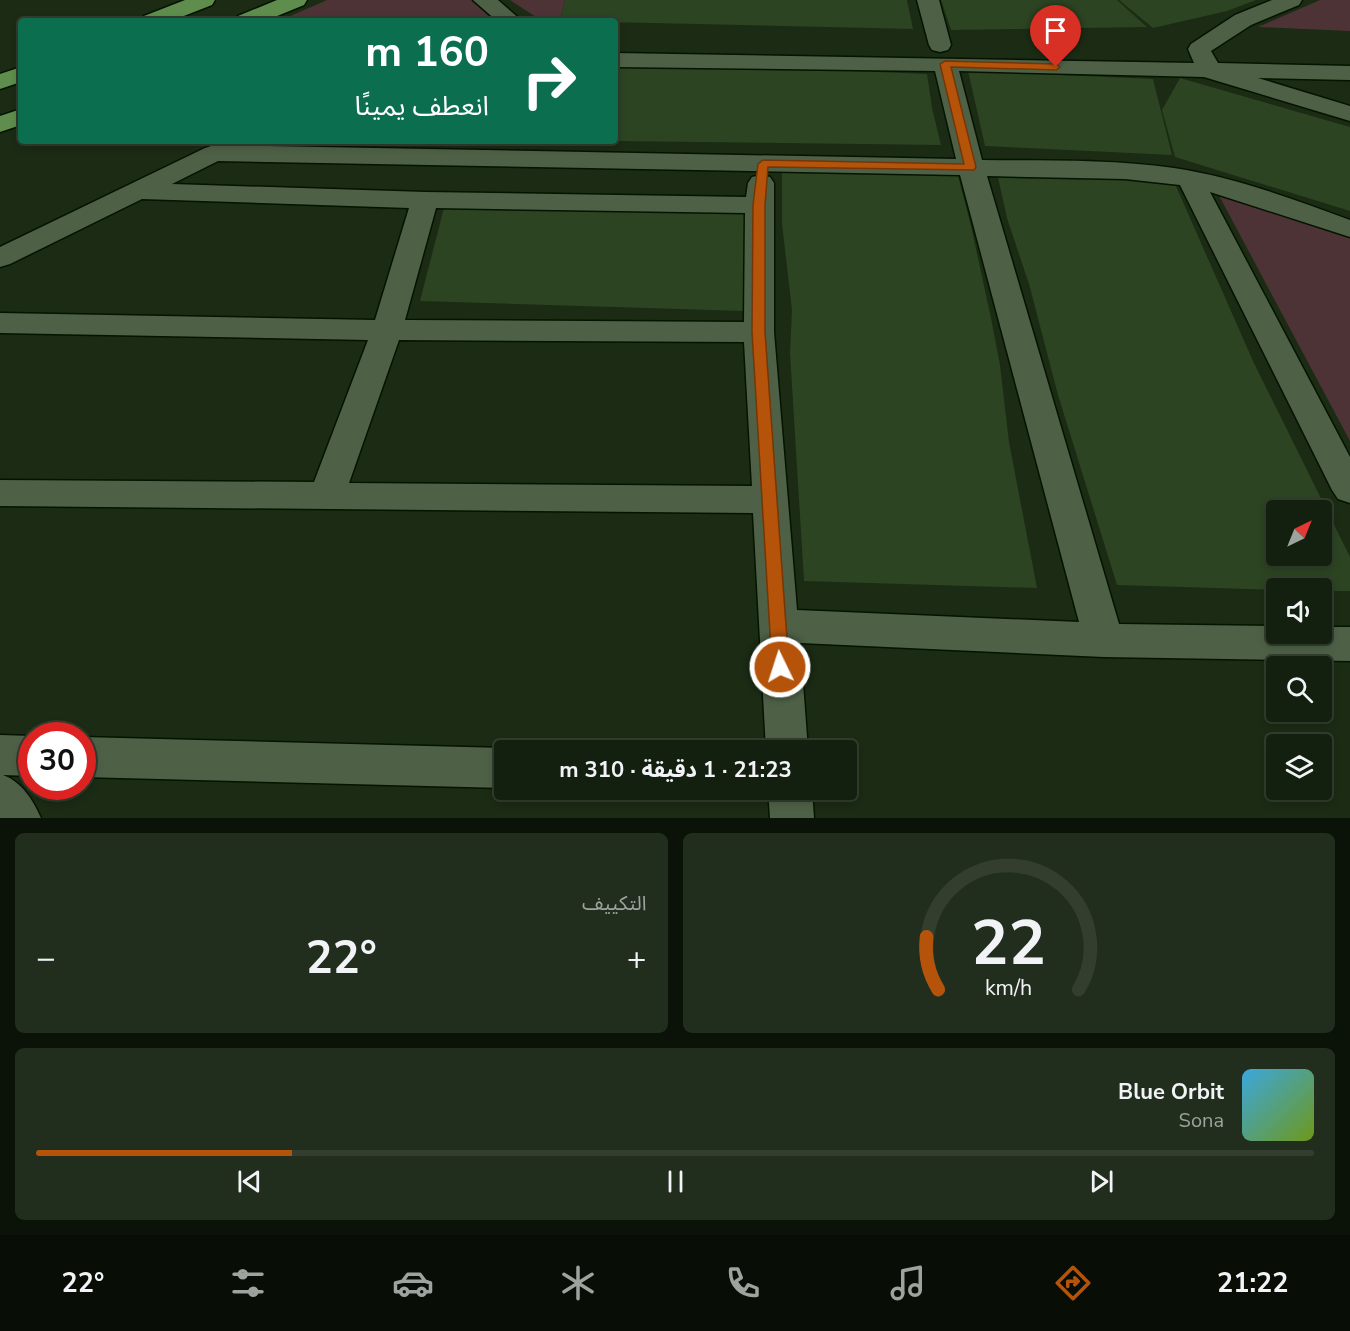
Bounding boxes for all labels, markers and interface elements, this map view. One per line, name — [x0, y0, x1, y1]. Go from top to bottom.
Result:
pin — [1030, 5, 1081, 67]
icon: arrive — [1039, 14, 1072, 47]
text: 160 m — [365, 24, 489, 81]
icon: right — [510, 42, 588, 120]
text: انعطف يمينًا — [355, 88, 489, 125]
north arrow — [1266, 500, 1332, 566]
map controls — [1266, 500, 1332, 800]
button: sound — [1266, 578, 1332, 644]
position arrow — [748, 635, 812, 699]
button: search — [1266, 656, 1332, 722]
speed limit sign: 30 — [18, 722, 96, 800]
button: layers — [1266, 734, 1332, 800]
text: 21:23 · 1 دقيقة · 310 m — [559, 755, 792, 785]
text: التكييف — [582, 890, 647, 917]
text: 22 — [971, 901, 1046, 986]
text: 22° — [306, 928, 377, 989]
text: − — [36, 936, 56, 981]
text: + — [627, 936, 647, 981]
text: km/h — [985, 973, 1032, 1003]
text: Blue Orbit — [1118, 1077, 1224, 1107]
text: Sona — [1179, 1107, 1224, 1134]
icon: previous — [233, 1165, 266, 1198]
icon: pause — [659, 1165, 692, 1198]
icon: next — [1085, 1165, 1118, 1198]
icon: filters — [227, 1262, 269, 1304]
icon: car — [392, 1262, 434, 1304]
icon: climate — [557, 1262, 599, 1304]
icon: phone — [722, 1262, 764, 1304]
icon: music — [887, 1262, 929, 1304]
icon: directions — [1052, 1262, 1094, 1304]
text: 22° — [62, 1265, 104, 1302]
text: 21:22 — [1217, 1265, 1289, 1302]

